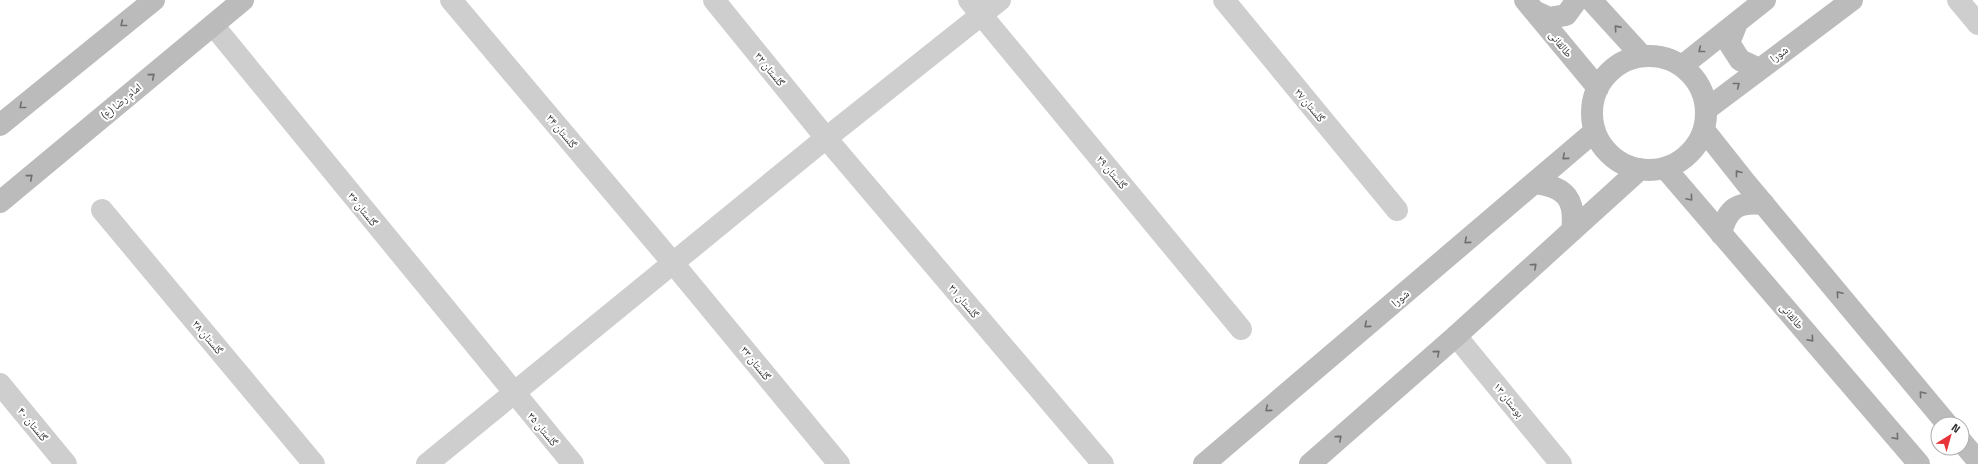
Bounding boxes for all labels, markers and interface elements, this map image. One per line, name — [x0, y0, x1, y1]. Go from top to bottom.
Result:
one-way arrow — [121, 20, 128, 27]
one-way arrow — [1614, 25, 1621, 33]
street label: طالقانی — [1545, 27, 1577, 61]
street label: شورا — [1767, 42, 1791, 66]
one-way arrow — [1699, 46, 1706, 53]
street label: گلستان ۳۲ — [751, 48, 789, 90]
one-way arrow — [147, 73, 154, 80]
street label: امام رضا (ع) — [97, 79, 145, 123]
one-way arrow — [1733, 83, 1740, 90]
street label: گلستان ۲۷ — [1291, 85, 1329, 126]
one-way arrow — [20, 102, 27, 109]
street label: گلستان ۳۴ — [543, 111, 581, 152]
street label: گلستان ۲۹ — [1093, 152, 1131, 193]
one-way arrow — [1563, 152, 1570, 159]
one-way arrow — [1735, 170, 1742, 177]
one-way arrow — [25, 174, 33, 181]
street label: گلستان ۳۶ — [344, 188, 382, 230]
one-way arrow — [1685, 193, 1692, 200]
one-way arrow — [1464, 236, 1471, 243]
one-way arrow — [1529, 263, 1536, 270]
street label: گلستان ۳۱ — [945, 281, 983, 322]
street label: شورا — [1387, 286, 1413, 310]
one-way arrow — [1836, 292, 1843, 299]
street label: طالقانی — [1776, 299, 1808, 333]
street label: گلستان ۳۸ — [189, 317, 227, 358]
one-way arrow — [1365, 321, 1372, 328]
one-way arrow — [1807, 334, 1814, 341]
street label: گلستان ۳۳ — [737, 342, 775, 384]
one-way arrow — [1432, 350, 1440, 357]
street label: بوستان ۱۳ — [1490, 379, 1528, 421]
one-way arrow — [1920, 391, 1927, 399]
street label: گلستان ۴۰ — [14, 403, 52, 445]
one-way arrow — [1266, 405, 1273, 412]
street label: گلستان ۳۵ — [524, 409, 562, 450]
north arrow — [1930, 416, 1970, 456]
text: N — [1948, 419, 1964, 437]
one-way arrow — [1891, 433, 1898, 440]
one-way arrow — [1334, 436, 1342, 443]

